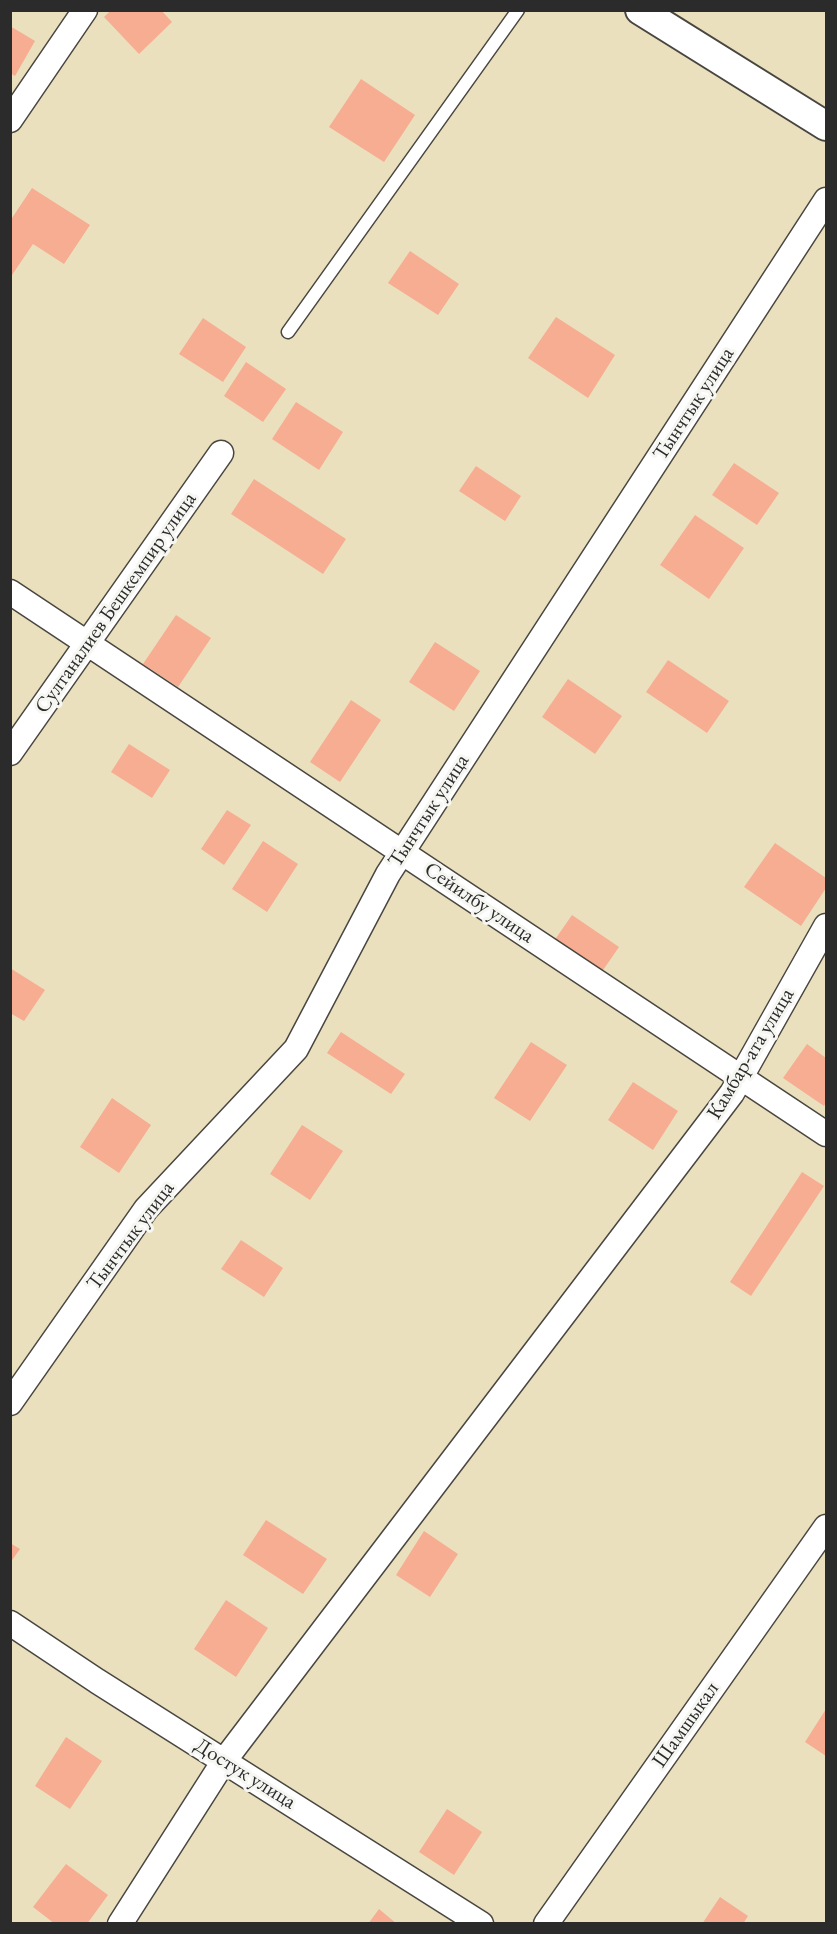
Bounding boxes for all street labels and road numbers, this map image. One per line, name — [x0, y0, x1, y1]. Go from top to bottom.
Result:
street label: Тынчтык улица — [648, 343, 740, 465]
street label: Султаналиев Бешкемпир улица — [30, 488, 202, 718]
street label: Тынчтык улица — [383, 750, 475, 872]
street label: Сейилбу улица — [419, 857, 539, 949]
street label: Камбар-ата улица — [702, 984, 800, 1124]
street label: Тынчтык улица — [82, 1177, 180, 1295]
street label: Шамшыкал — [647, 1677, 725, 1773]
street label: Достук улица — [190, 1733, 300, 1815]

